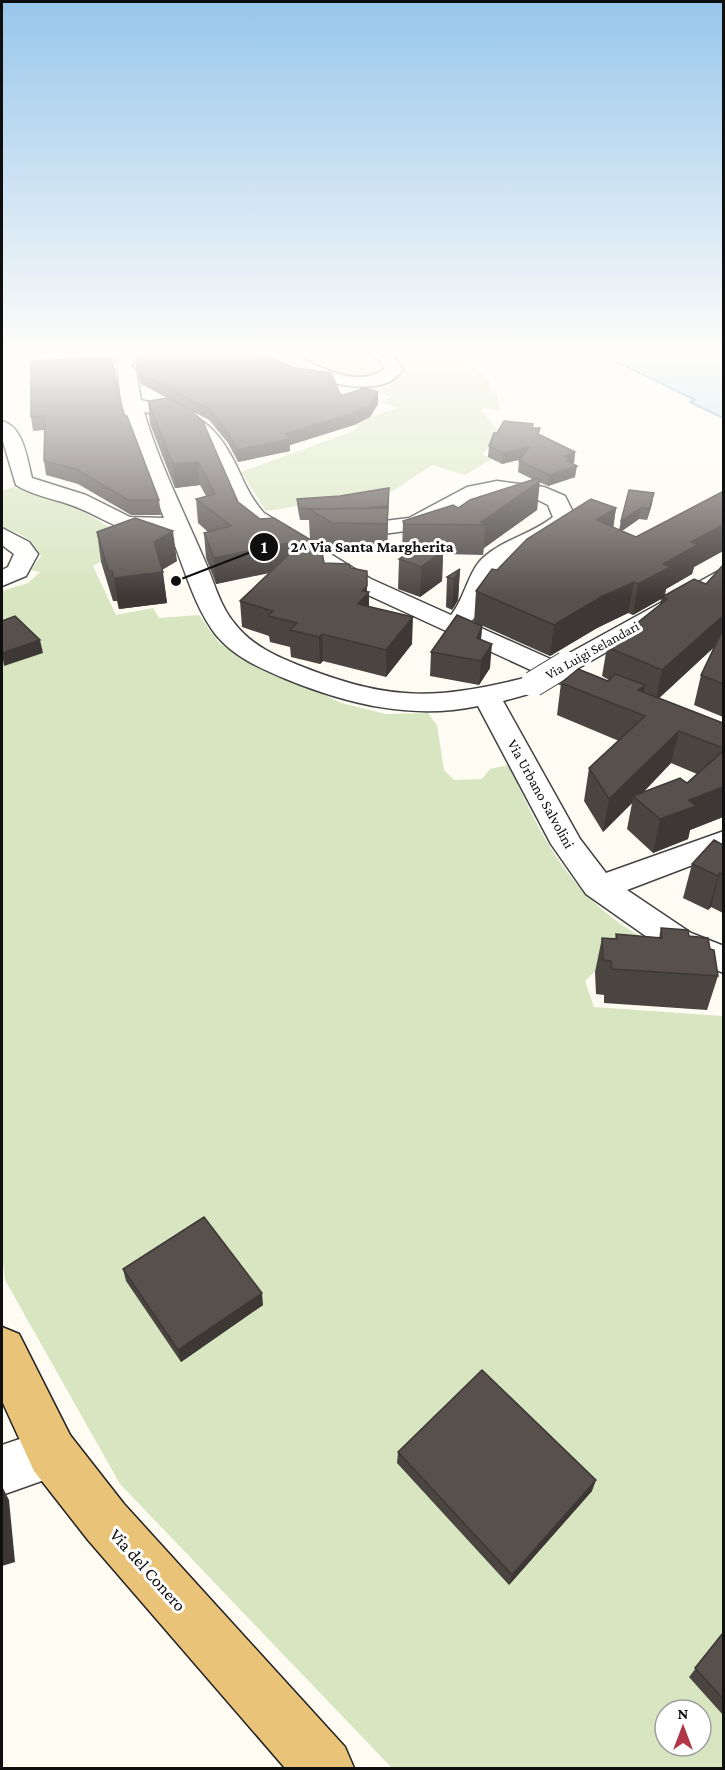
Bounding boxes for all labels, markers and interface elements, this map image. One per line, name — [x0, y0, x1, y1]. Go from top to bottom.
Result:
callout: 2^ Via Santa Margherita — [249, 530, 466, 564]
text: 1 — [261, 537, 268, 557]
text: 2^ Via Santa Margherita — [290, 538, 454, 555]
street label: Via Luigi Selandari — [542, 618, 642, 682]
street label: Via Urbano Salvolini — [504, 737, 578, 851]
street label: Via del Conero — [106, 1525, 190, 1615]
north arrow — [653, 1698, 713, 1758]
text: N — [678, 1705, 689, 1722]

